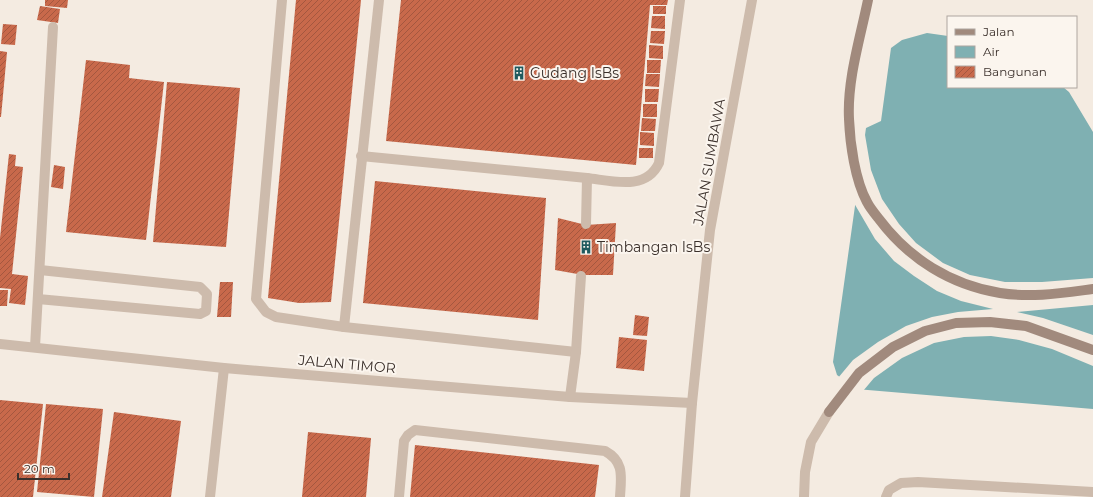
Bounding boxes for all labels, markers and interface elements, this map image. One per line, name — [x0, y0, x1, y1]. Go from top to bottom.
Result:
legend — [947, 16, 1077, 88]
text: Jalan — [982, 24, 1015, 39]
text: Air — [983, 44, 1000, 59]
place label: Gudang IsBs — [530, 64, 619, 82]
text: Bangunan — [983, 64, 1047, 79]
building icon: Gudang IsBs — [511, 65, 527, 81]
street label: JALAN SUMBAWA — [689, 96, 729, 228]
place label: Timbangan IsBs — [597, 238, 710, 256]
building icon: Timbangan IsBs — [578, 239, 594, 255]
street label: JALAN TIMOR — [297, 351, 396, 377]
scale bar — [18, 455, 69, 481]
text: 20 m — [24, 461, 55, 476]

